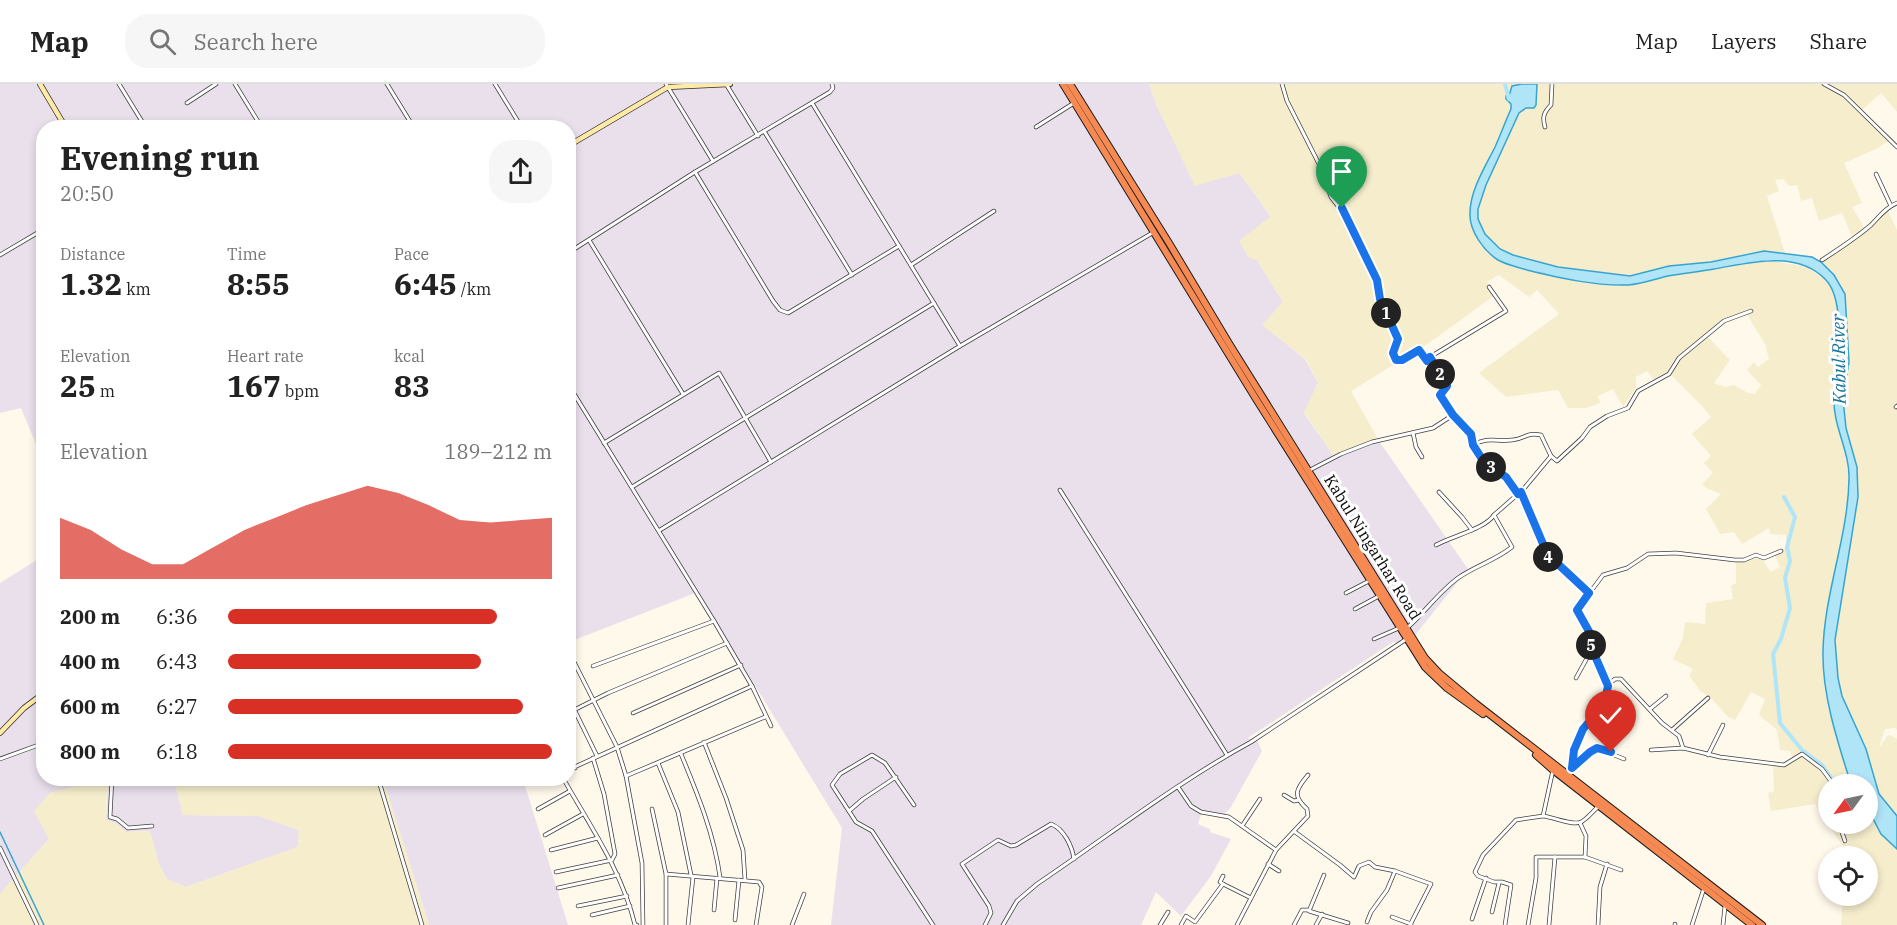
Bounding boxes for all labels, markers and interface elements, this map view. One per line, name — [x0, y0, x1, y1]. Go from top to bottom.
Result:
search box — [125, 14, 545, 68]
text: Map — [30, 23, 89, 60]
icon: search — [146, 25, 179, 58]
text: Search here — [194, 27, 318, 56]
text: Map — [1635, 27, 1678, 55]
text: Layers — [1711, 27, 1777, 55]
text: Share — [1810, 27, 1867, 55]
text: Evening run — [60, 136, 260, 179]
button: share — [489, 140, 552, 203]
pin — [1316, 146, 1367, 208]
icon: arrive — [1325, 155, 1358, 188]
text: 20:50 — [60, 180, 114, 207]
text: Distance — [60, 244, 125, 264]
text: Time — [227, 244, 266, 264]
text: Pace — [394, 244, 429, 264]
text: 1.32 — [60, 264, 122, 303]
text: 8:55 — [227, 264, 290, 303]
text: 6:45 — [394, 264, 457, 303]
text: km — [122, 279, 151, 299]
text: /km — [457, 279, 491, 299]
pin: 1 — [1371, 298, 1401, 328]
text: 1 — [1381, 303, 1391, 323]
water label: Kabul River — [1826, 313, 1851, 405]
text: Elevation — [60, 346, 130, 366]
text: Heart rate — [227, 346, 304, 366]
text: kcal — [394, 346, 425, 366]
pin: 2 — [1425, 359, 1455, 389]
text: 2 — [1435, 364, 1445, 384]
text: 25 — [60, 366, 96, 405]
text: 167 — [227, 366, 281, 405]
text: 83 — [394, 366, 430, 405]
text: m — [96, 381, 115, 401]
text: bpm — [281, 381, 319, 401]
text: Elevation — [60, 438, 148, 465]
text: 189–212 m — [445, 438, 552, 465]
pin: 3 — [1476, 452, 1506, 482]
text: 3 — [1486, 457, 1496, 477]
street label: Kabul Ningarhar Road — [1320, 471, 1426, 624]
pin: 4 — [1533, 542, 1563, 572]
text: 4 — [1543, 547, 1553, 567]
text: 200 m — [60, 603, 120, 630]
text: 6:36 — [156, 603, 198, 630]
pin: 5 — [1576, 630, 1606, 660]
text: 5 — [1586, 635, 1596, 655]
text: 400 m — [60, 648, 120, 675]
text: 6:43 — [156, 648, 198, 675]
pin — [1585, 690, 1636, 752]
text: 600 m — [60, 693, 120, 720]
text: 6:27 — [156, 693, 198, 720]
icon: check — [1594, 699, 1627, 732]
text: 800 m — [60, 738, 120, 765]
text: 6:18 — [156, 738, 198, 765]
north arrow — [1818, 774, 1878, 834]
map controls — [1818, 774, 1878, 906]
button: locate — [1818, 846, 1878, 906]

